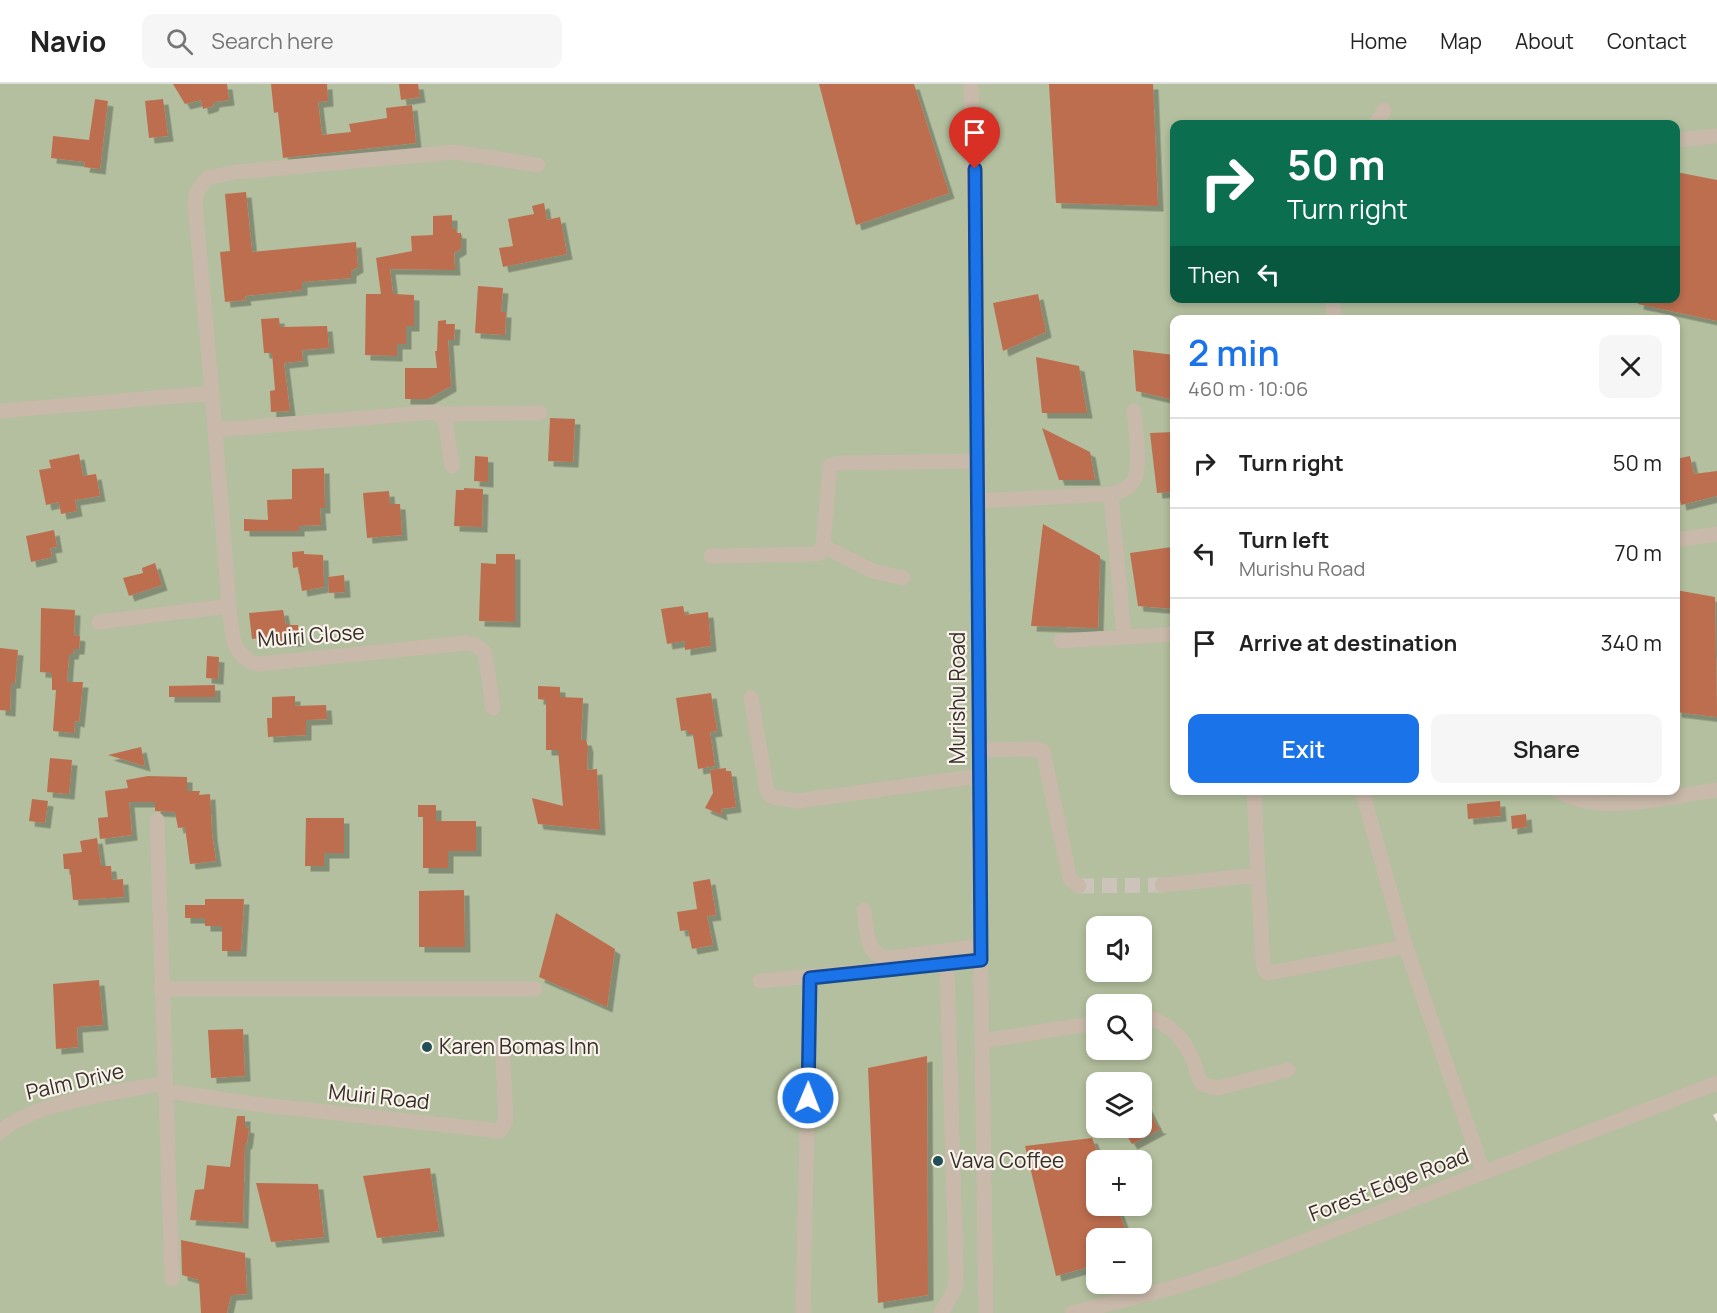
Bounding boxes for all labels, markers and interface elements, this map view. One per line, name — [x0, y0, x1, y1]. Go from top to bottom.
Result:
search box — [142, 14, 562, 68]
text: Navio — [30, 22, 106, 60]
icon: search — [163, 25, 196, 58]
text: Search here — [211, 26, 334, 56]
text: Home — [1350, 27, 1407, 55]
text: Map — [1440, 27, 1482, 55]
text: About — [1515, 27, 1574, 55]
text: Contact — [1607, 27, 1687, 55]
pin — [949, 107, 1000, 169]
icon: arrive — [958, 116, 991, 149]
text: 50 m — [1287, 135, 1385, 193]
icon: right — [1188, 144, 1266, 222]
text: Turn right — [1287, 190, 1408, 227]
icon: left — [1252, 258, 1285, 291]
text: Then — [1188, 260, 1240, 290]
text: 2 min — [1188, 328, 1280, 377]
button: close — [1599, 335, 1662, 398]
text: 460 m · 10:06 — [1188, 375, 1308, 402]
icon: right — [1188, 447, 1221, 480]
text: Turn right — [1239, 448, 1344, 478]
text: 50 m — [1613, 448, 1662, 478]
text: Turn left — [1239, 525, 1329, 555]
icon: left — [1188, 537, 1221, 570]
text: 70 m — [1614, 538, 1662, 568]
text: Murishu Road — [1239, 555, 1365, 582]
street label: Muiri Close — [256, 617, 365, 653]
icon: arrive — [1188, 627, 1221, 660]
text: Arrive at destination — [1239, 628, 1457, 658]
text: 340 m — [1600, 628, 1662, 658]
street label: Murishu Road — [943, 632, 971, 764]
button: Exit — [1188, 714, 1419, 783]
button: Share — [1431, 714, 1662, 783]
map controls — [1086, 916, 1152, 1294]
button: sound — [1086, 916, 1152, 982]
button: search — [1086, 994, 1152, 1060]
place label: Karen Bomas Inn — [439, 1032, 599, 1060]
marker: Karen Bomas Inn — [420, 1040, 434, 1054]
street label: Palm Drive — [23, 1056, 127, 1106]
position arrow — [776, 1066, 840, 1130]
button: layers — [1086, 1072, 1152, 1138]
street label: Muiri Road — [327, 1077, 431, 1115]
street label: Forest Edge Road — [1305, 1141, 1473, 1227]
place label: Vava Coffee — [950, 1146, 1064, 1174]
button: + — [1086, 1150, 1152, 1216]
marker: Vava Coffee — [931, 1154, 945, 1168]
button: − — [1086, 1228, 1152, 1294]

